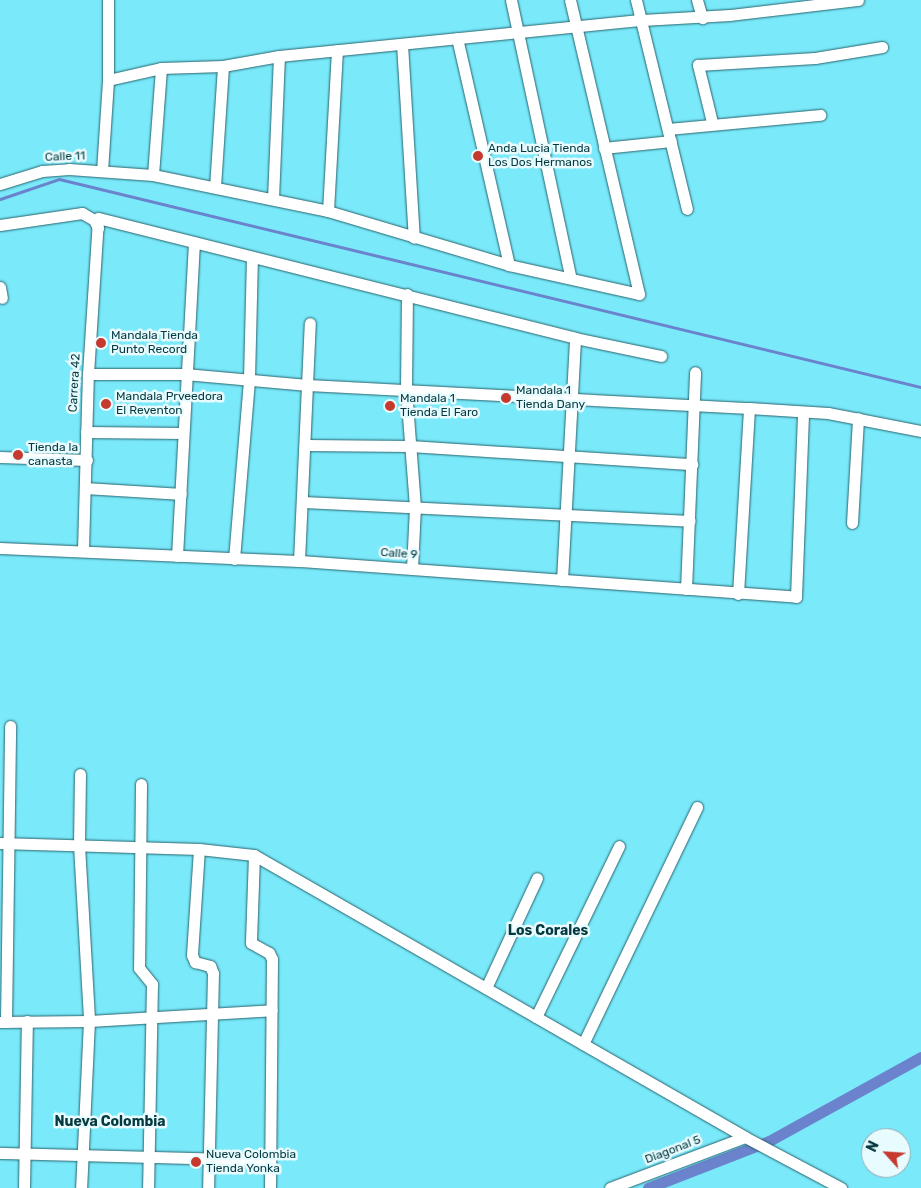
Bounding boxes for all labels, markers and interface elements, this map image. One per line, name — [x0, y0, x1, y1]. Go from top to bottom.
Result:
place label: Anda Lucia Tienda Los Dos Hermanos — [488, 142, 592, 170]
street label: Calle 11 — [45, 149, 85, 165]
marker: Anda Lucia Tienda Los Dos Hermanos — [472, 150, 484, 162]
place label: Mandala Tienda Punto Record — [111, 329, 198, 357]
marker: Mandala Tienda Punto Record — [95, 337, 107, 349]
street label: Carrera 42 — [66, 353, 84, 413]
place label: Mandala 1 Tienda Dany — [516, 384, 585, 412]
place label: Mandala Prveedora El Reventon — [116, 390, 223, 418]
place label: Mandala 1 Tienda El Faro — [400, 392, 478, 420]
marker: Mandala 1 Tienda Dany — [500, 392, 512, 404]
marker: Mandala Prveedora El Reventon — [100, 398, 112, 410]
marker: Mandala 1 Tienda El Faro — [384, 400, 396, 412]
place label: Tienda la canasta — [28, 441, 78, 469]
marker: Tienda la canasta — [12, 449, 24, 461]
street label: Calle 9 — [380, 546, 418, 562]
district label: Los Corales — [508, 923, 588, 939]
district label: Nueva Colombia — [54, 1114, 166, 1130]
north arrow — [861, 1128, 911, 1178]
street label: Diagonal 5 — [643, 1133, 703, 1167]
text: N — [863, 1138, 883, 1155]
place label: Nueva Colombia Tienda Yonka — [206, 1148, 296, 1176]
marker: Nueva Colombia Tienda Yonka — [190, 1156, 202, 1168]

